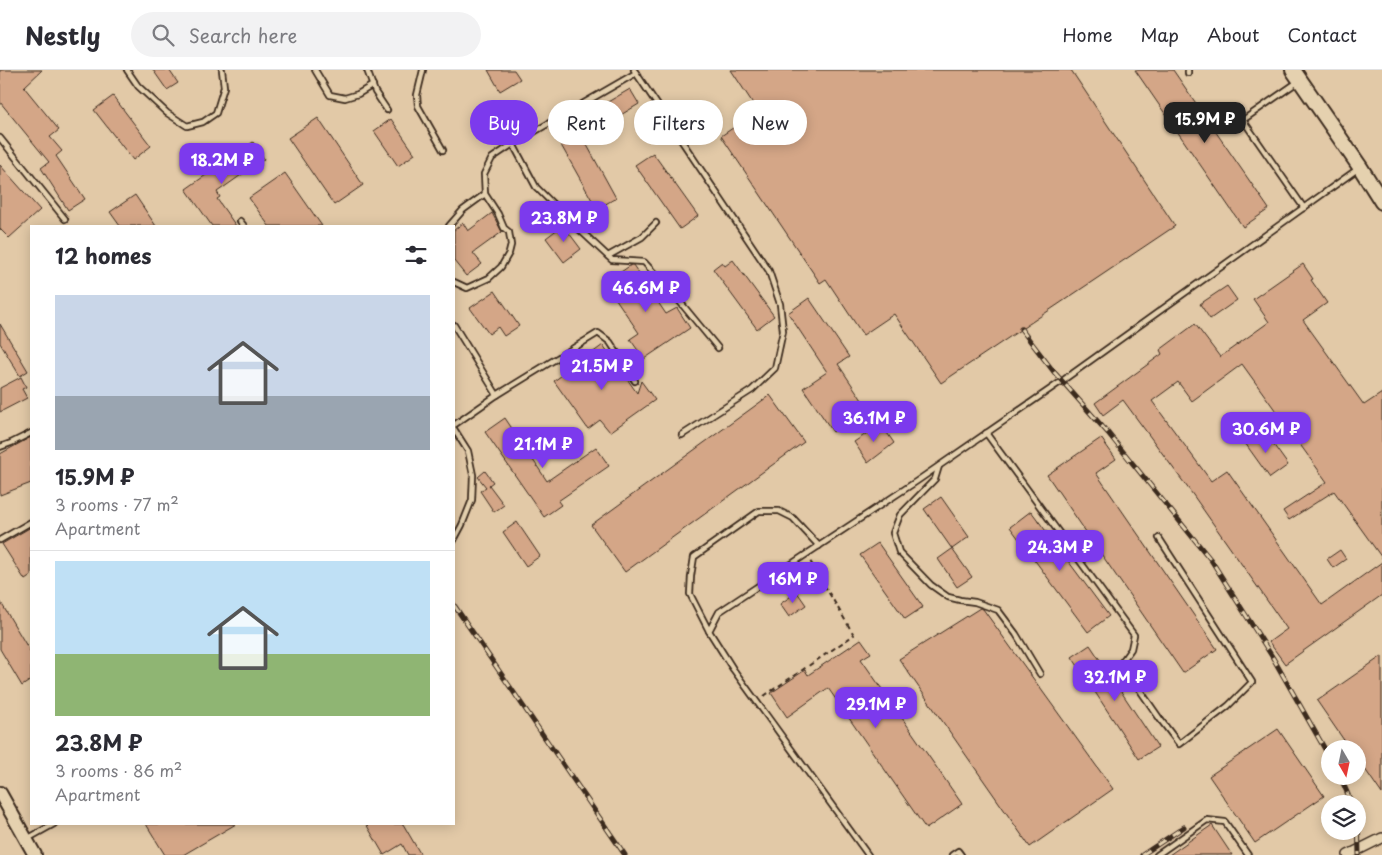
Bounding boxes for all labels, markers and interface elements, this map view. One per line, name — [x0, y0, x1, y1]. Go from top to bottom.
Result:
search box — [131, 12, 481, 57]
text: Nestly — [25, 17, 101, 53]
icon: search — [149, 21, 177, 49]
text: Search here — [189, 21, 297, 49]
text: Home — [1062, 21, 1112, 48]
text: Map — [1140, 21, 1179, 48]
text: About — [1207, 21, 1259, 48]
text: Contact — [1287, 21, 1357, 48]
chip: Buy — [470, 100, 538, 145]
chip: Rent — [548, 100, 624, 145]
chip: Filters — [634, 100, 723, 145]
chip: New — [733, 100, 807, 145]
pin: 15.9M ₽ — [1159, 102, 1251, 144]
text: 15.9M ₽ — [1175, 106, 1235, 130]
pin: 18.2M ₽ — [176, 142, 268, 185]
text: 18.2M ₽ — [190, 147, 254, 171]
pin: 23.8M ₽ — [518, 200, 610, 243]
text: 23.8M ₽ — [531, 205, 597, 229]
text: 12 homes — [55, 239, 152, 271]
icon: filters — [402, 241, 430, 269]
pin: 46.6M ₽ — [600, 270, 692, 313]
text: 46.6M ₽ — [612, 275, 680, 299]
icon: home — [198, 328, 288, 418]
pin: 21.5M ₽ — [556, 348, 648, 391]
text: 21.5M ₽ — [571, 353, 633, 377]
pin: 36.1M ₽ — [828, 400, 920, 443]
text: 36.1M ₽ — [843, 405, 905, 429]
pin: 30.6M ₽ — [1220, 412, 1312, 454]
text: 30.6M ₽ — [1232, 416, 1300, 440]
pin: 21.1M ₽ — [497, 426, 589, 469]
text: 21.1M ₽ — [514, 431, 572, 455]
text: 15.9M ₽ — [55, 460, 134, 492]
text: 3 rooms · 77 m² — [55, 492, 179, 516]
text: Apartment — [55, 516, 140, 540]
pin: 24.3M ₽ — [1014, 530, 1106, 572]
text: 24.3M ₽ — [1027, 534, 1093, 558]
pin: 16M ₽ — [758, 562, 828, 604]
text: 16M ₽ — [769, 566, 817, 590]
icon: home — [198, 593, 288, 683]
pin: 32.1M ₽ — [1069, 660, 1161, 702]
text: 32.1M ₽ — [1084, 664, 1146, 688]
pin: 29.1M ₽ — [830, 686, 922, 729]
text: 29.1M ₽ — [846, 691, 906, 715]
text: 23.8M ₽ — [55, 726, 143, 758]
north arrow — [1321, 740, 1366, 785]
map controls — [1321, 740, 1366, 840]
text: 3 rooms · 86 m² — [55, 758, 182, 782]
text: Apartment — [55, 782, 140, 806]
button: layers — [1321, 795, 1366, 840]

